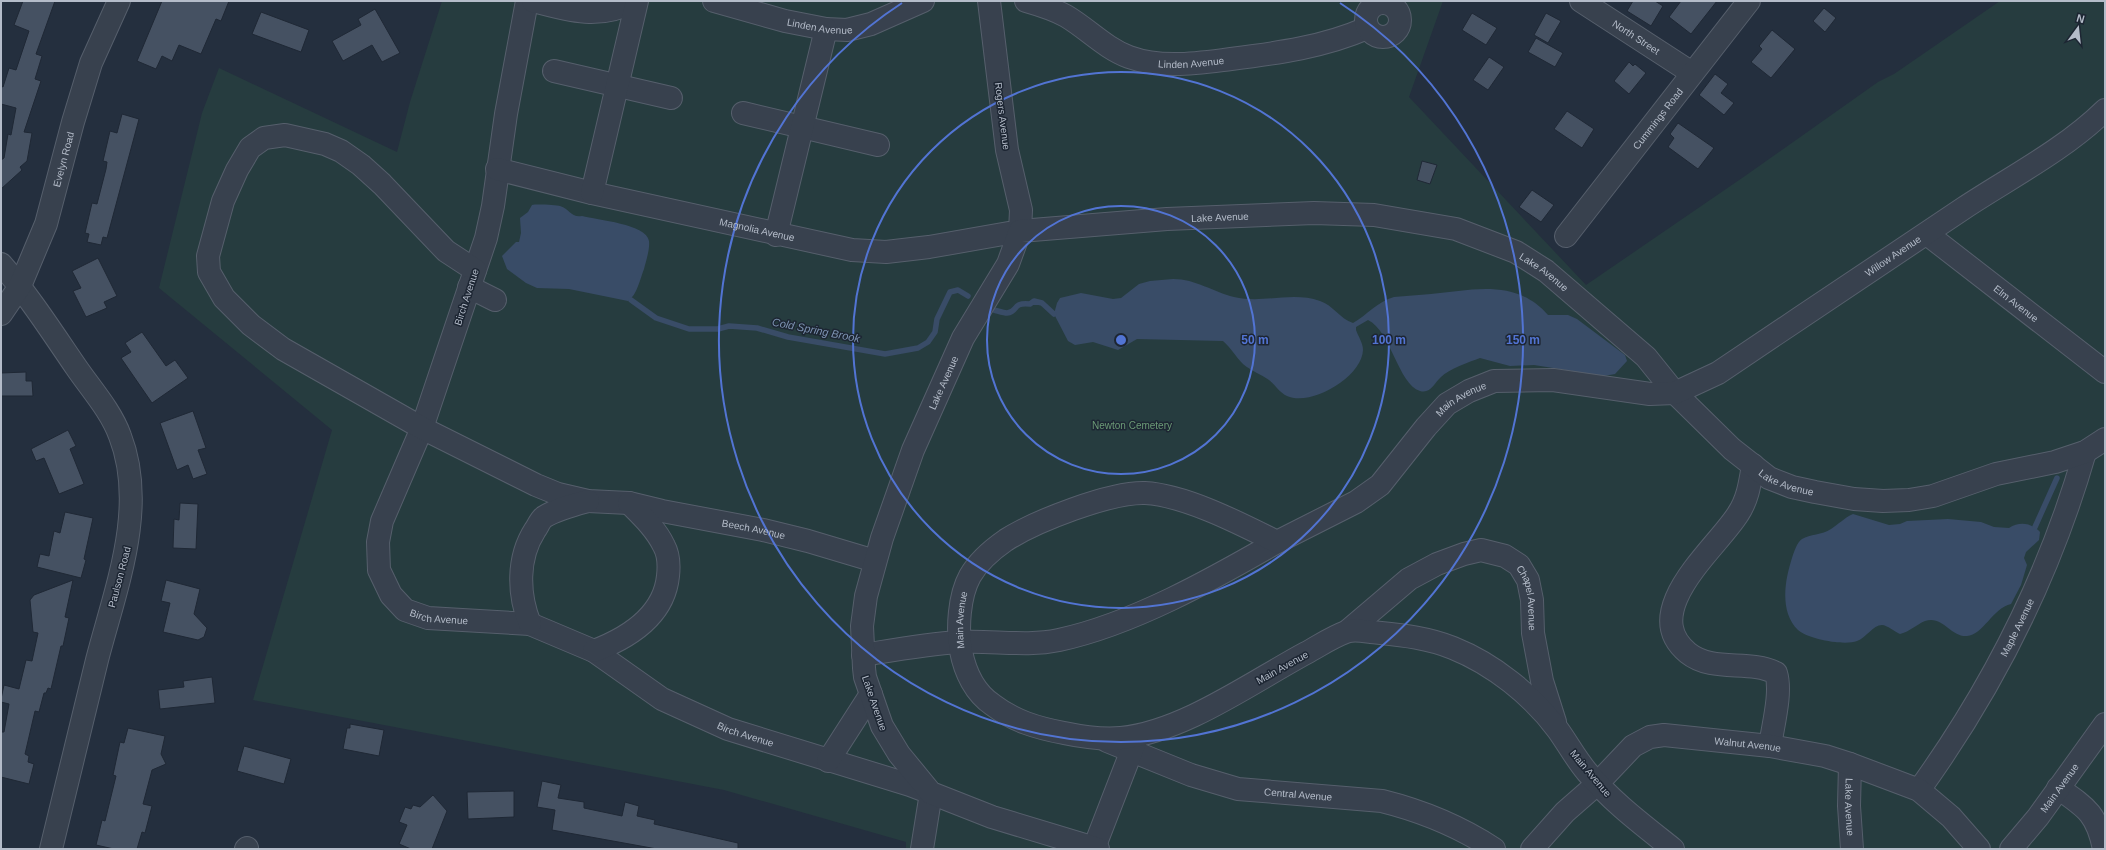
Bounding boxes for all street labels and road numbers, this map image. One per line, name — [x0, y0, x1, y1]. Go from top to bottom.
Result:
street label: Linden Avenue — [786, 17, 854, 36]
street label: North Street — [1610, 18, 1662, 57]
street label: Linden Avenue — [1158, 55, 1225, 70]
street label: Rogers Avenue — [993, 82, 1012, 151]
street label: Cummings Road — [1631, 86, 1685, 152]
street label: Evelyn Road — [51, 131, 76, 188]
street label: Lake Avenue — [1191, 211, 1249, 224]
street label: Magnolia Avenue — [718, 216, 796, 243]
street label: Willow Avenue — [1863, 233, 1923, 279]
street label: Lake Avenue — [1517, 251, 1571, 294]
street label: Birch Avenue — [452, 267, 481, 327]
street label: Elm Avenue — [1992, 283, 2041, 325]
street label: Lake Avenue — [927, 354, 961, 411]
street label: Main Avenue — [1434, 380, 1488, 419]
street label: Lake Avenue — [1757, 467, 1815, 498]
street label: Beech Avenue — [721, 517, 787, 541]
street label: Paulson Road — [106, 545, 133, 609]
street label: Chapel Avenue — [1514, 563, 1538, 631]
street label: Main Avenue — [954, 590, 970, 649]
street label: Maple Avenue — [1998, 596, 2036, 658]
street label: Birch Avenue — [408, 607, 469, 626]
street label: Main Avenue — [1254, 648, 1310, 686]
street label: Lake Avenue — [860, 674, 889, 733]
street label: Birch Avenue — [715, 720, 775, 749]
street label: Walnut Avenue — [1714, 735, 1782, 754]
street label: Main Avenue — [1568, 748, 1614, 799]
street label: Main Avenue — [2038, 761, 2081, 815]
street label: Lake Avenue — [1843, 778, 1856, 837]
street label: Central Avenue — [1264, 786, 1333, 803]

